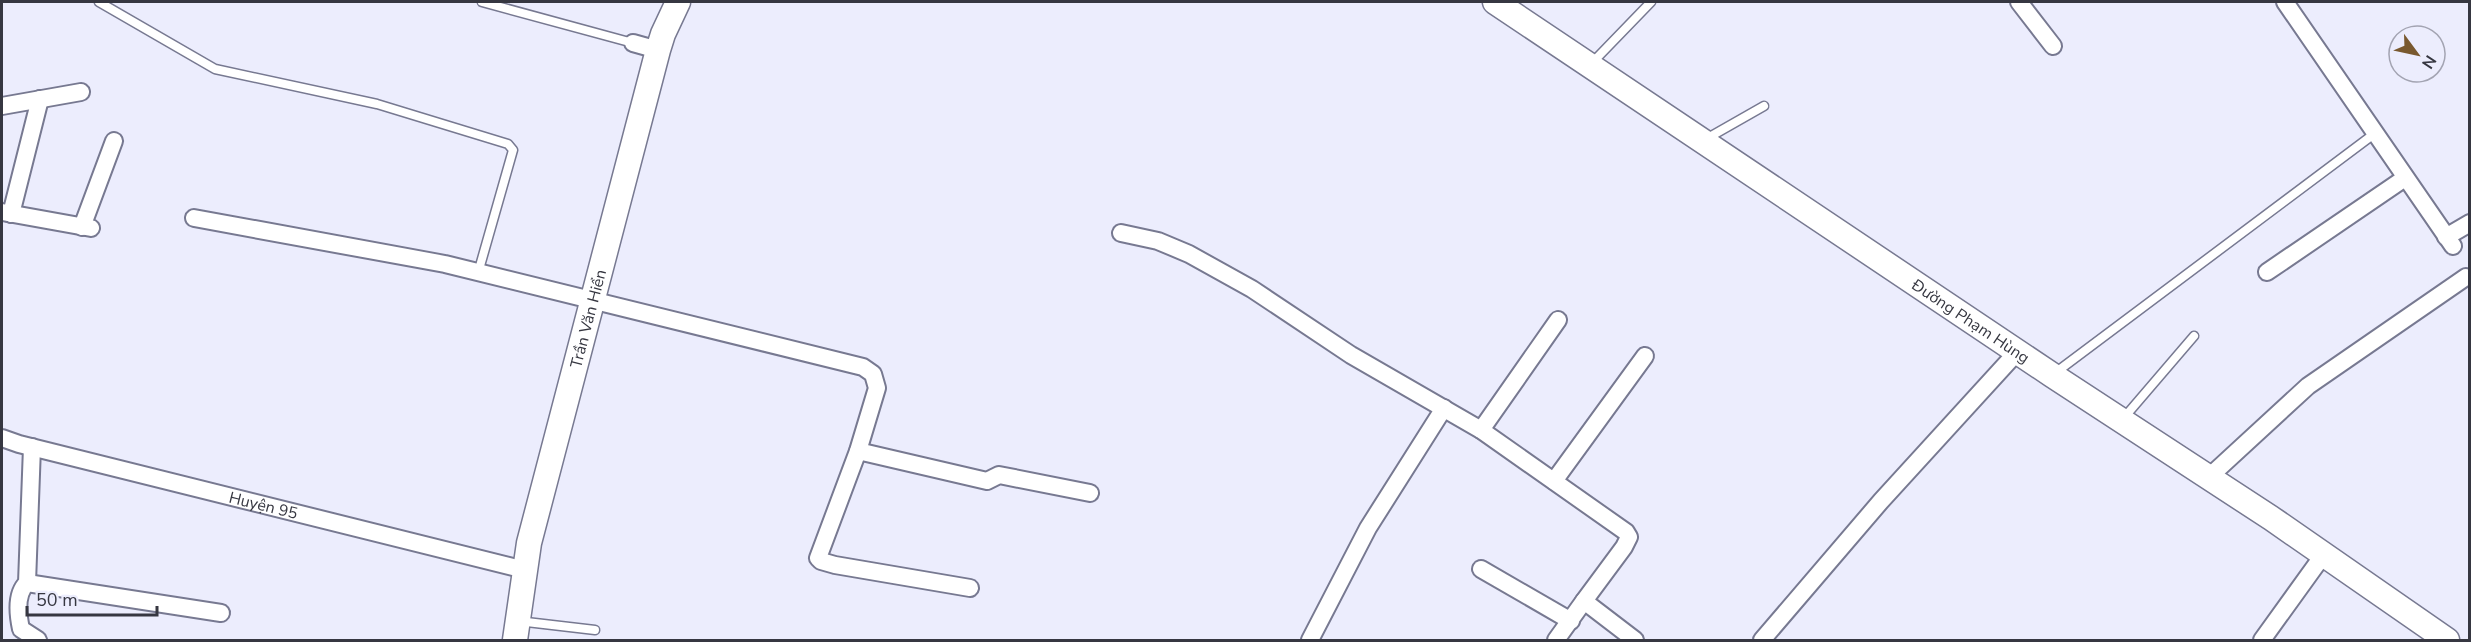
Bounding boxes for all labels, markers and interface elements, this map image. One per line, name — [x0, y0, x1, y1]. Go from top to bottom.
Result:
north arrow — [2387, 24, 2447, 84]
text: N — [2416, 51, 2441, 73]
street label: Trần Văn Hiển — [565, 267, 612, 371]
street label: Đường Phạm Hùng — [1906, 274, 2034, 369]
street label: Huyện 95 — [227, 487, 300, 525]
scale bar — [27, 579, 158, 617]
text: 50 m — [36, 588, 78, 612]

